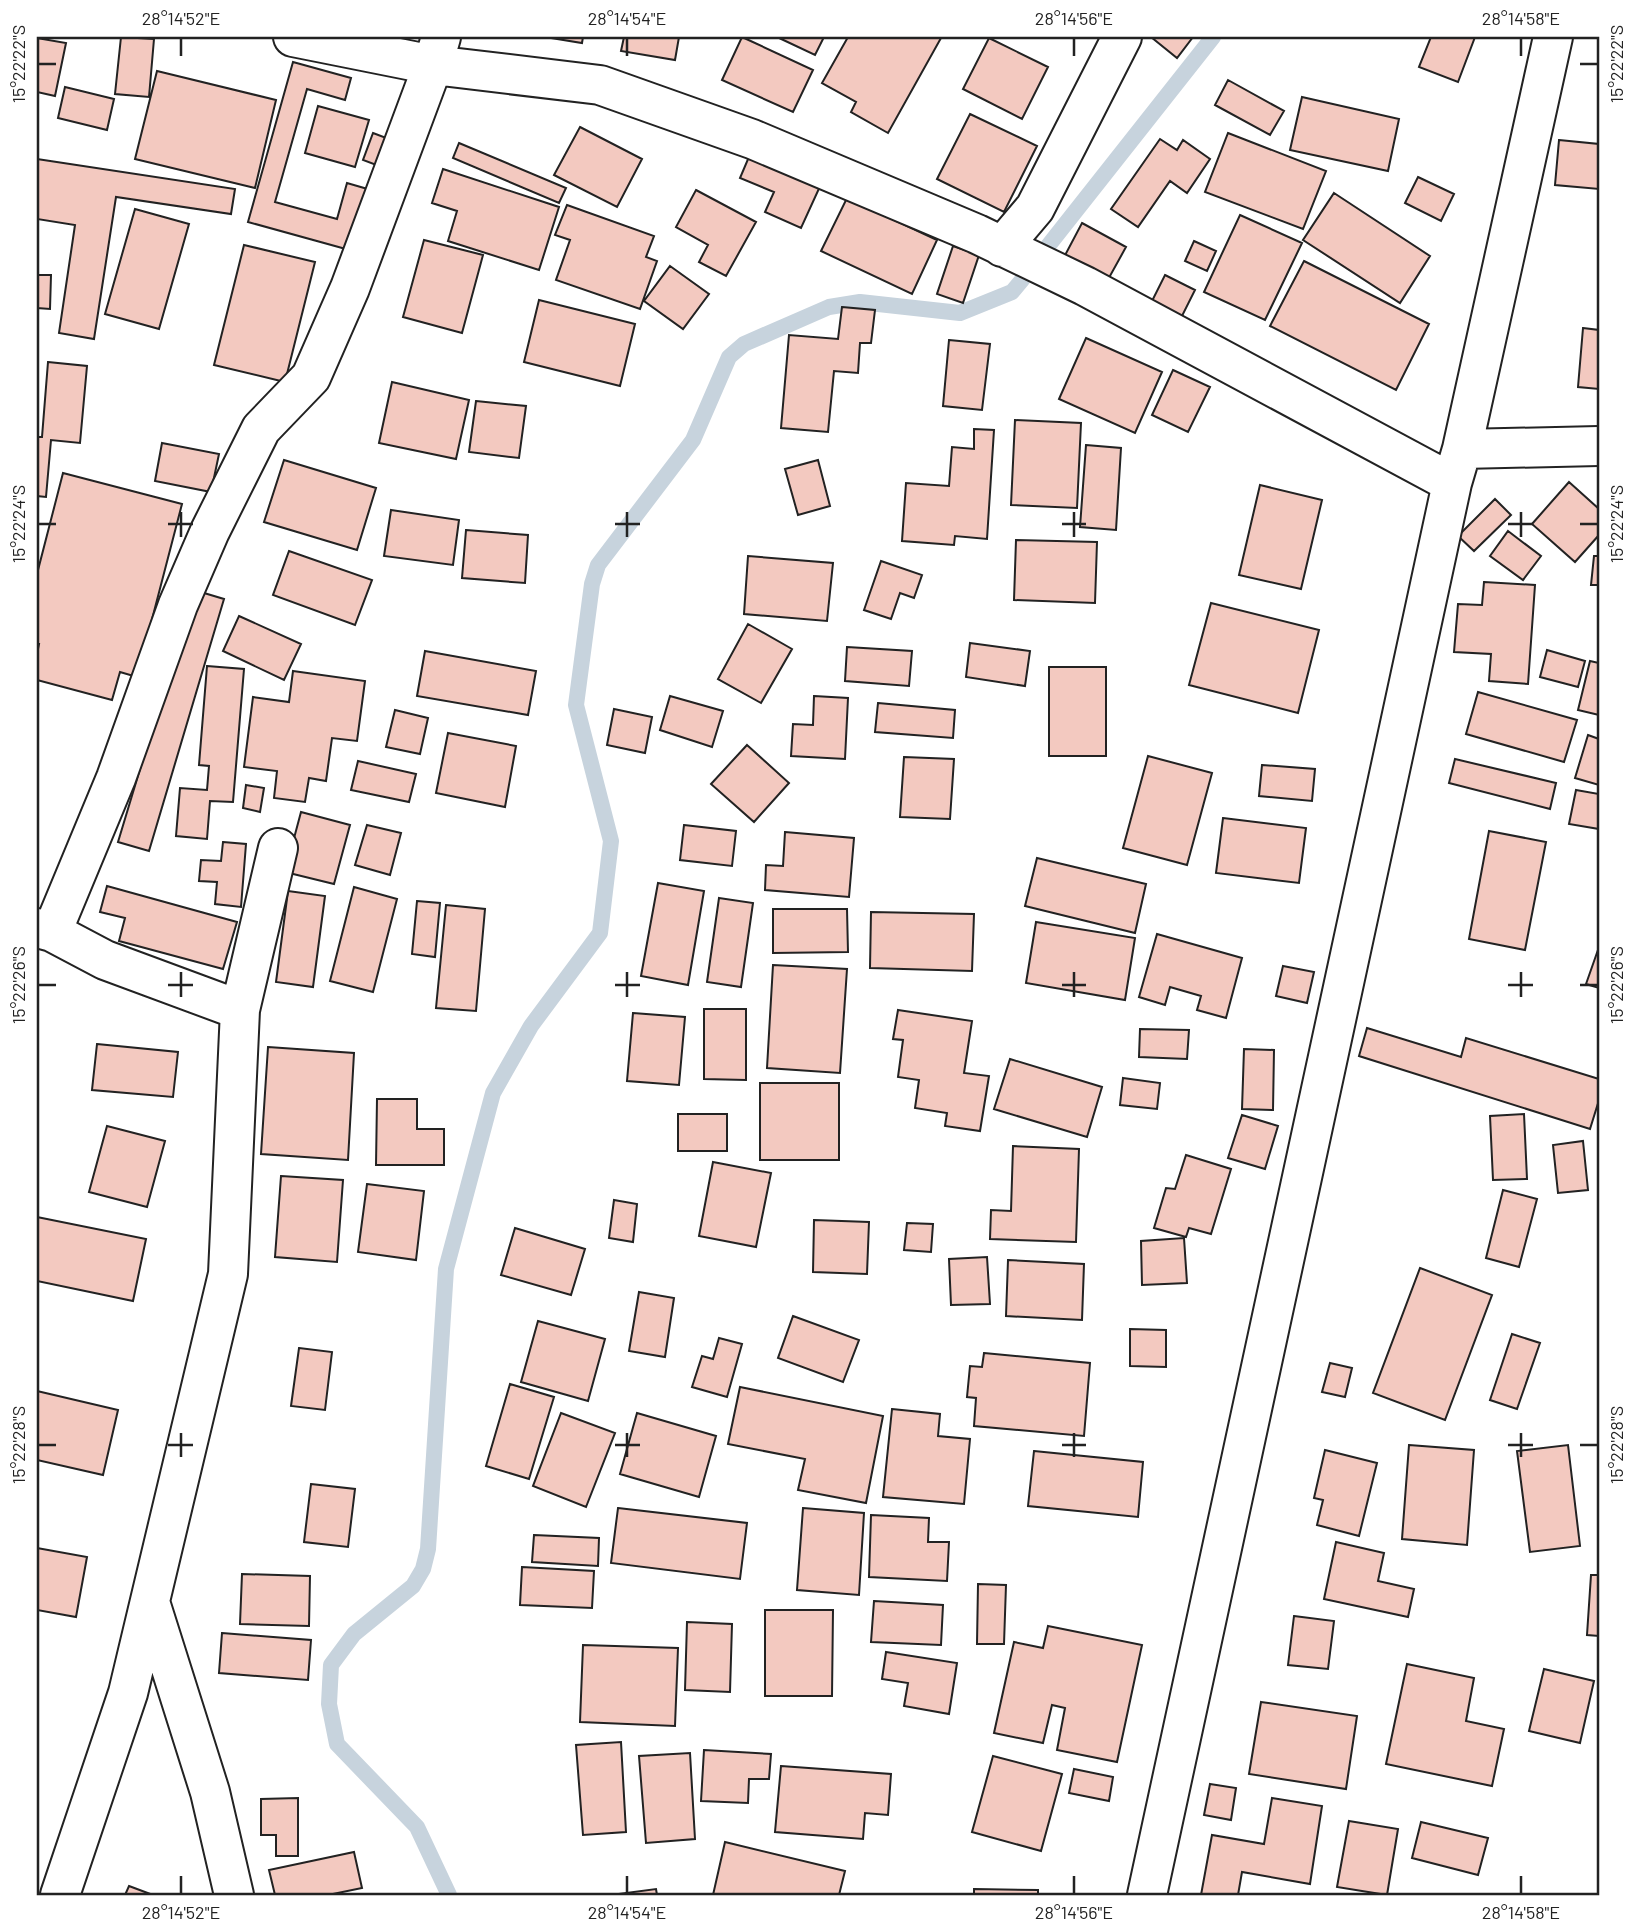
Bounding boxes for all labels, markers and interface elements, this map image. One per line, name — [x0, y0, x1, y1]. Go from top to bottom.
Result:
text: 28°14'52"E — [142, 7, 220, 29]
text: 28°14'54"E — [588, 7, 666, 29]
text: 28°14'56"E — [1035, 7, 1113, 29]
text: 28°14'58"E — [1482, 7, 1560, 29]
text: 15°22'22"S — [7, 25, 29, 103]
text: 15°22'22"S — [1605, 25, 1627, 103]
text: 15°22'24"S — [7, 485, 29, 563]
text: 15°22'24"S — [1605, 485, 1627, 563]
text: 15°22'26"S — [7, 946, 29, 1024]
text: 15°22'26"S — [1605, 946, 1627, 1024]
text: 15°22'28"S — [7, 1406, 29, 1484]
text: 15°22'28"S — [1605, 1406, 1627, 1484]
text: 28°14'52"E — [142, 1901, 220, 1923]
text: 28°14'54"E — [588, 1901, 666, 1923]
text: 28°14'56"E — [1035, 1901, 1113, 1923]
text: 28°14'58"E — [1482, 1901, 1560, 1923]

